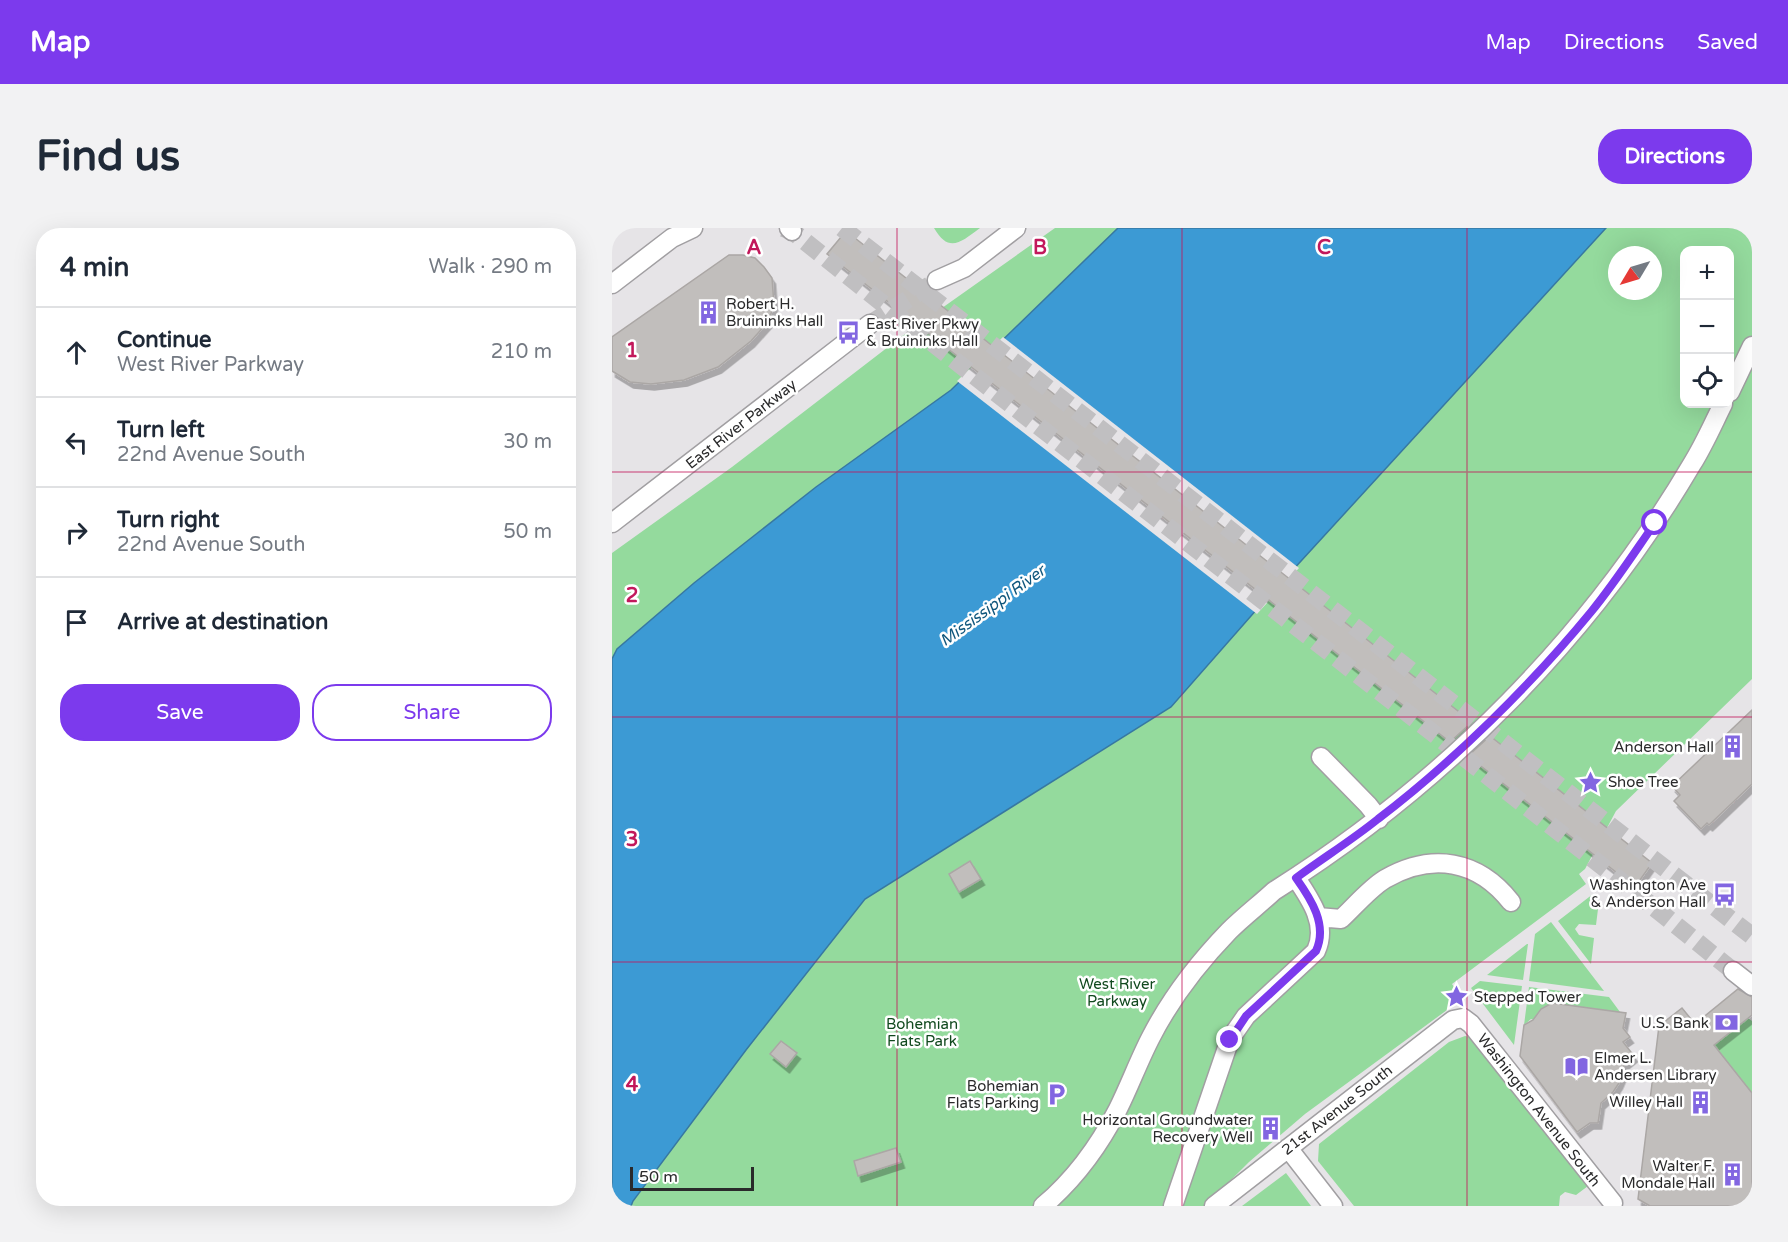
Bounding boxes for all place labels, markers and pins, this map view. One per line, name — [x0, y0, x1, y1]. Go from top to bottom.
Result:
place label: Robert H. Bruininks Hall — [726, 295, 823, 330]
building icon: Robert H. Bruininks Hall — [695, 300, 721, 326]
place label: East River Pkwy & Bruininks Hall — [866, 315, 979, 350]
bus stop icon: East River Pkwy & Bruininks Hall — [835, 320, 861, 346]
building icon: Anderson Hall — [1719, 734, 1745, 760]
place label: Anderson Hall — [1613, 738, 1714, 756]
place icon: Shoe Tree — [1577, 769, 1603, 795]
place label: Shoe Tree — [1608, 773, 1679, 791]
place label: Washington Ave & Anderson Hall — [1590, 876, 1706, 911]
bus stop icon: Washington Ave & Anderson Hall — [1711, 881, 1737, 907]
place icon: Stepped Tower — [1443, 984, 1469, 1010]
place label: Stepped Tower — [1474, 988, 1581, 1006]
bank icon: U.S. Bank — [1714, 1010, 1740, 1036]
place label: U.S. Bank — [1641, 1014, 1709, 1032]
place label: Elmer L. Andersen Library — [1594, 1049, 1716, 1084]
library icon: Elmer L. Andersen Library — [1563, 1054, 1589, 1080]
place label: Bohemian Flats Parking — [947, 1077, 1039, 1112]
parking icon: Bohemian Flats Parking — [1044, 1082, 1070, 1108]
building icon: Willey Hall — [1688, 1089, 1714, 1115]
place label: Willey Hall — [1609, 1093, 1683, 1111]
place label: Horizontal Groundwater Recovery Well — [1082, 1111, 1253, 1146]
building icon: Horizontal Groundwater Recovery Well — [1258, 1116, 1284, 1142]
place label: Walter F. Mondale Hall — [1621, 1157, 1715, 1192]
building icon: Walter F. Mondale Hall — [1720, 1162, 1746, 1188]

